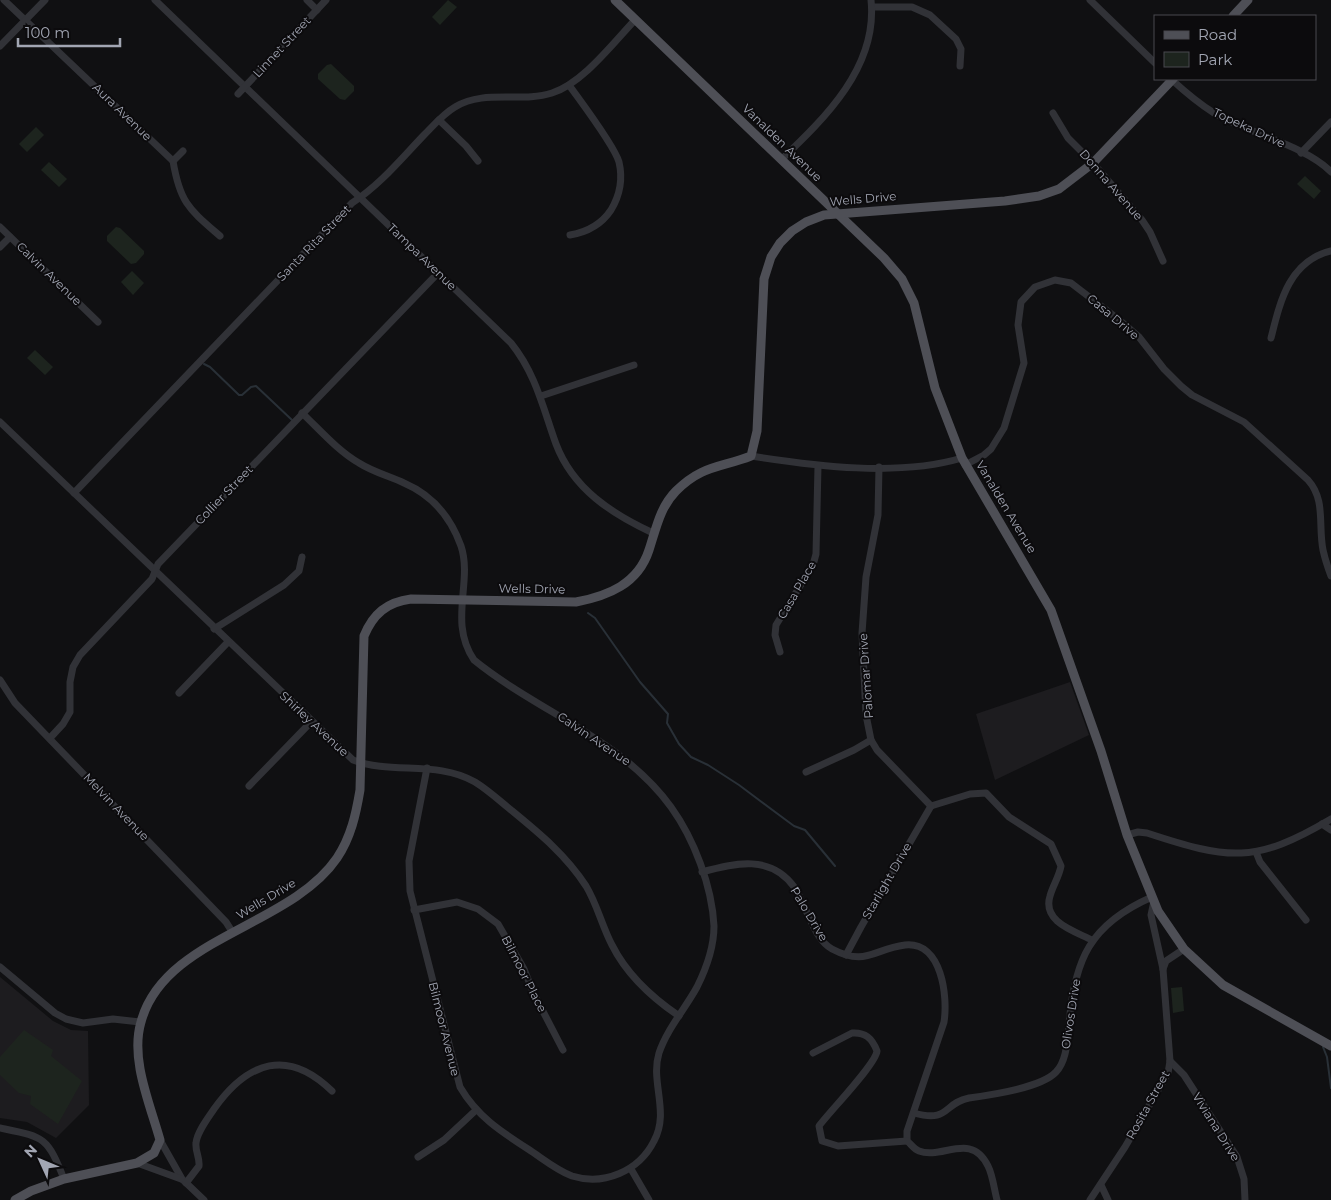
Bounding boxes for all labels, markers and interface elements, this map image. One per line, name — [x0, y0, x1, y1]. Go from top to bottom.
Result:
street label: Linnet Street — [250, 13, 314, 80]
scale bar — [18, 15, 120, 47]
legend — [1154, 15, 1316, 80]
text: 100 m — [25, 23, 70, 42]
text: Road — [1198, 25, 1237, 44]
text: Park — [1198, 50, 1232, 69]
street label: Aura Avenue — [90, 80, 155, 144]
street label: Vanalden Avenue — [739, 101, 825, 185]
street label: Topeka Drive — [1211, 104, 1288, 151]
street label: Donna Avenue — [1076, 146, 1146, 223]
street label: Wells Drive — [829, 188, 897, 209]
street label: Santa Rita Street — [273, 201, 354, 284]
street label: Tampa Avenue — [385, 220, 460, 293]
street label: Calvin Avenue — [14, 239, 85, 309]
street label: Casa Drive — [1084, 291, 1142, 343]
street label: Vanalden Avenue — [973, 458, 1040, 556]
street label: Collier Street — [192, 462, 256, 528]
street label: Casa Place — [774, 558, 819, 621]
street label: Wells Drive — [498, 580, 566, 597]
street label: Palomar Drive — [855, 633, 876, 719]
street label: Shirley Avenue — [277, 688, 352, 759]
street label: Calvin Avenue — [555, 709, 634, 769]
street label: Melvin Avenue — [80, 770, 152, 844]
street label: Starlight Drive — [859, 840, 915, 922]
street label: Wells Drive — [233, 875, 298, 922]
street label: Palo Drive — [787, 884, 832, 944]
street label: Bilmoor Place — [499, 933, 550, 1015]
street label: Olivos Drive — [1058, 978, 1083, 1050]
street label: Bilmoor Avenue — [426, 980, 463, 1078]
street label: Rosita Street — [1123, 1068, 1173, 1142]
street label: Viviana Drive — [1189, 1090, 1243, 1164]
north arrow — [15, 1135, 65, 1185]
text: N — [20, 1141, 41, 1161]

